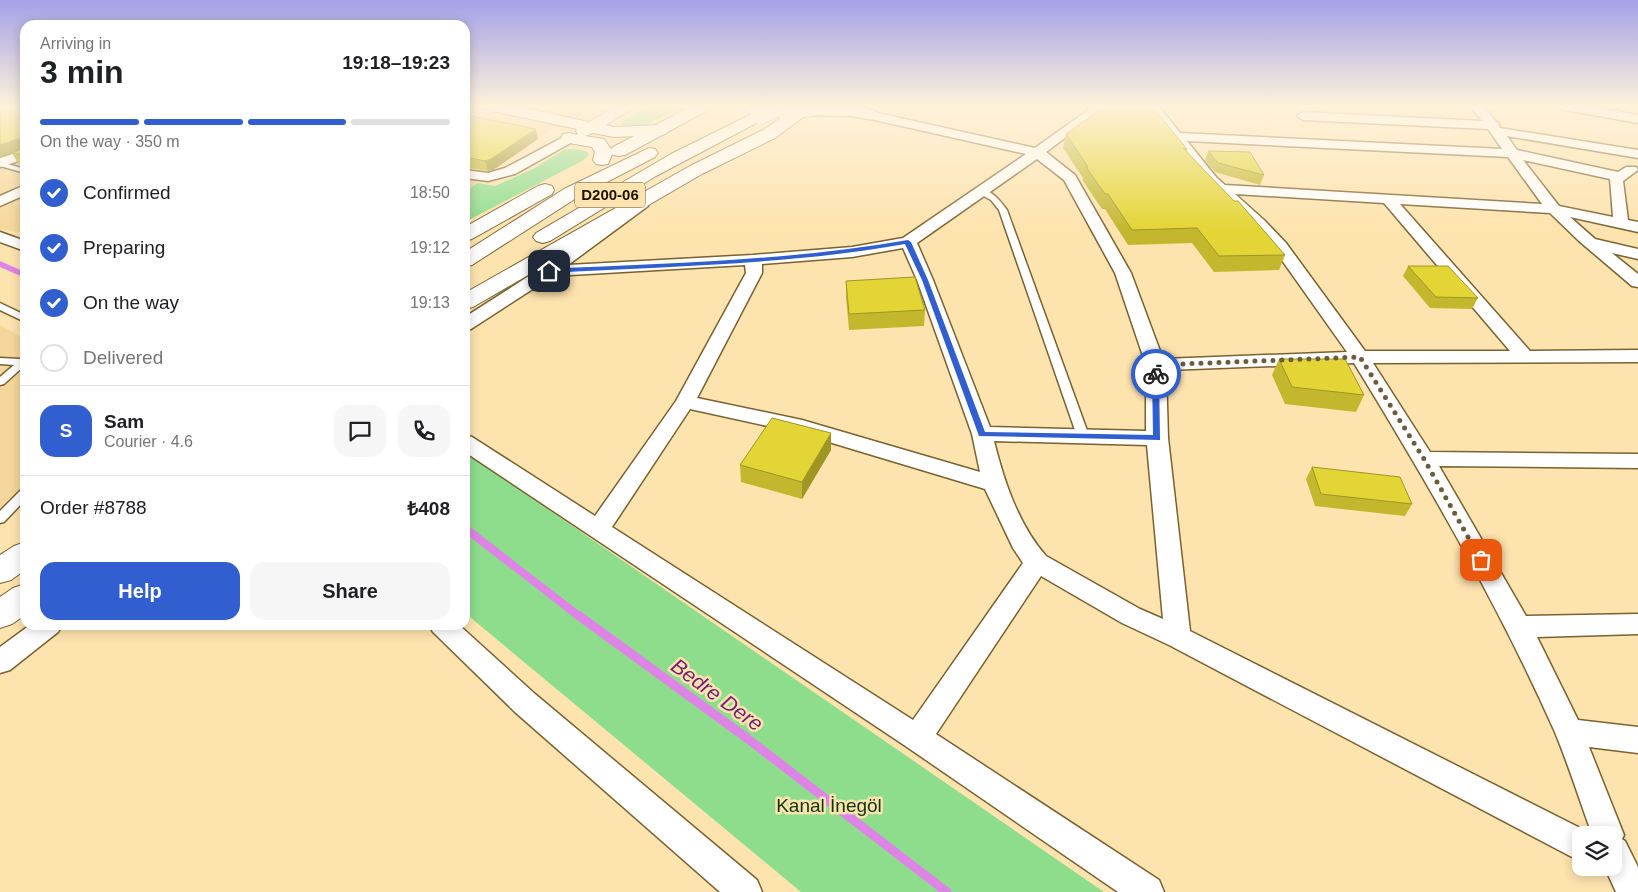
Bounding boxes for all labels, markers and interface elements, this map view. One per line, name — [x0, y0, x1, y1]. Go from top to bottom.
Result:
text: Arriving in — [40, 35, 111, 52]
text: 19:18–19:23 — [342, 52, 450, 73]
text: 3 min — [40, 54, 124, 90]
text: On the way · 350 m — [40, 133, 180, 150]
icon: check — [40, 179, 68, 207]
text: Confirmed — [83, 182, 171, 203]
road number: D200-06 — [575, 182, 645, 208]
text: 18:50 — [410, 184, 450, 201]
icon: check — [40, 234, 68, 262]
text: Preparing — [83, 237, 165, 258]
text: 19:12 — [410, 239, 450, 256]
pin — [528, 250, 570, 292]
icon: home — [535, 257, 563, 285]
icon: check — [40, 289, 68, 317]
text: On the way — [83, 292, 179, 313]
text: 19:13 — [410, 294, 450, 311]
text: Delivered — [83, 347, 163, 368]
courier — [1131, 349, 1181, 399]
icon: bike — [1142, 360, 1170, 388]
button: chat — [334, 405, 386, 457]
button: phone — [398, 405, 450, 457]
text: Sam — [104, 411, 144, 432]
text: S — [60, 420, 72, 441]
text: Courier · 4.6 — [104, 433, 193, 450]
text: Order #8788 — [40, 497, 147, 518]
text: ₺408 — [407, 498, 450, 519]
pin — [1460, 539, 1502, 581]
icon: bag — [1467, 546, 1495, 574]
button: Help — [40, 562, 240, 620]
button: Share — [250, 562, 450, 620]
water label: Bedre Dere — [667, 654, 767, 735]
park label: Kanal İnegöl — [776, 795, 882, 816]
map controls — [1572, 826, 1622, 876]
button: layers — [1572, 826, 1622, 876]

